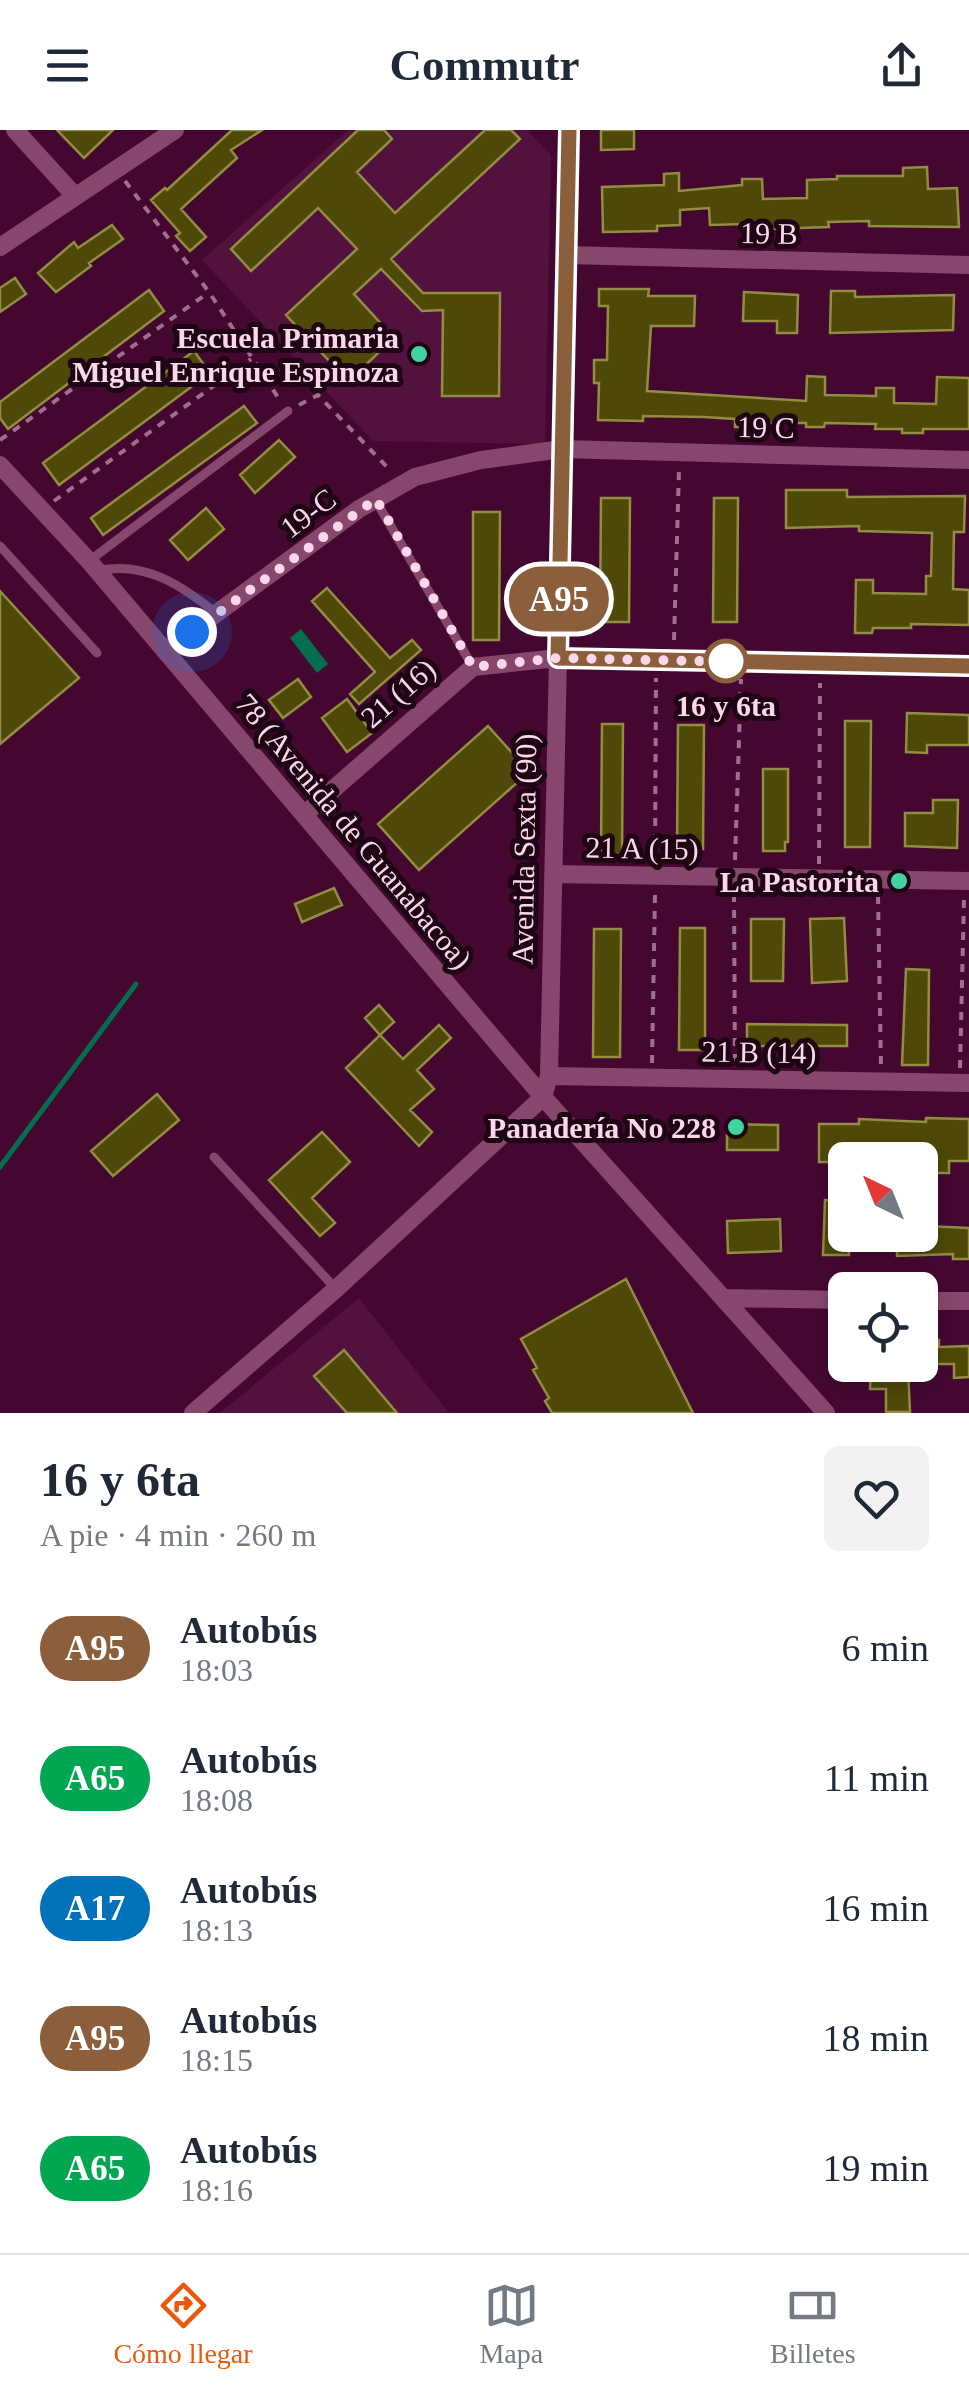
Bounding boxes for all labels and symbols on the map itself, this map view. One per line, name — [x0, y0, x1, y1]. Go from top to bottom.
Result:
street label: 19 B — [740, 216, 798, 250]
place label: Escuela Primaria Miguel Enrique Espinoza — [72, 321, 399, 388]
marker: Escuela Primaria Miguel Enrique Espinoza — [408, 343, 430, 365]
street label: 19 C — [737, 410, 795, 444]
street label: 19-C — [274, 482, 342, 544]
line badge: A95 — [502, 566, 616, 632]
your location — [167, 607, 217, 657]
marker: 16 y 6ta — [705, 640, 747, 682]
street label: 21 (16) — [354, 652, 442, 735]
street label: 78 (Avenida de Guanabacoa) — [229, 687, 479, 976]
place label: 16 y 6ta — [676, 689, 776, 722]
street label: Avenida Sexta (90) — [505, 733, 544, 965]
street label: 21 A (15) — [585, 831, 699, 866]
place label: La Pastorita — [720, 865, 879, 898]
marker: La Pastorita — [888, 870, 910, 892]
street label: 21 B (14) — [701, 1034, 817, 1071]
place label: Panadería No 228 — [488, 1111, 716, 1144]
marker: Panadería No 228 — [725, 1116, 747, 1138]
north arrow — [828, 1142, 938, 1252]

